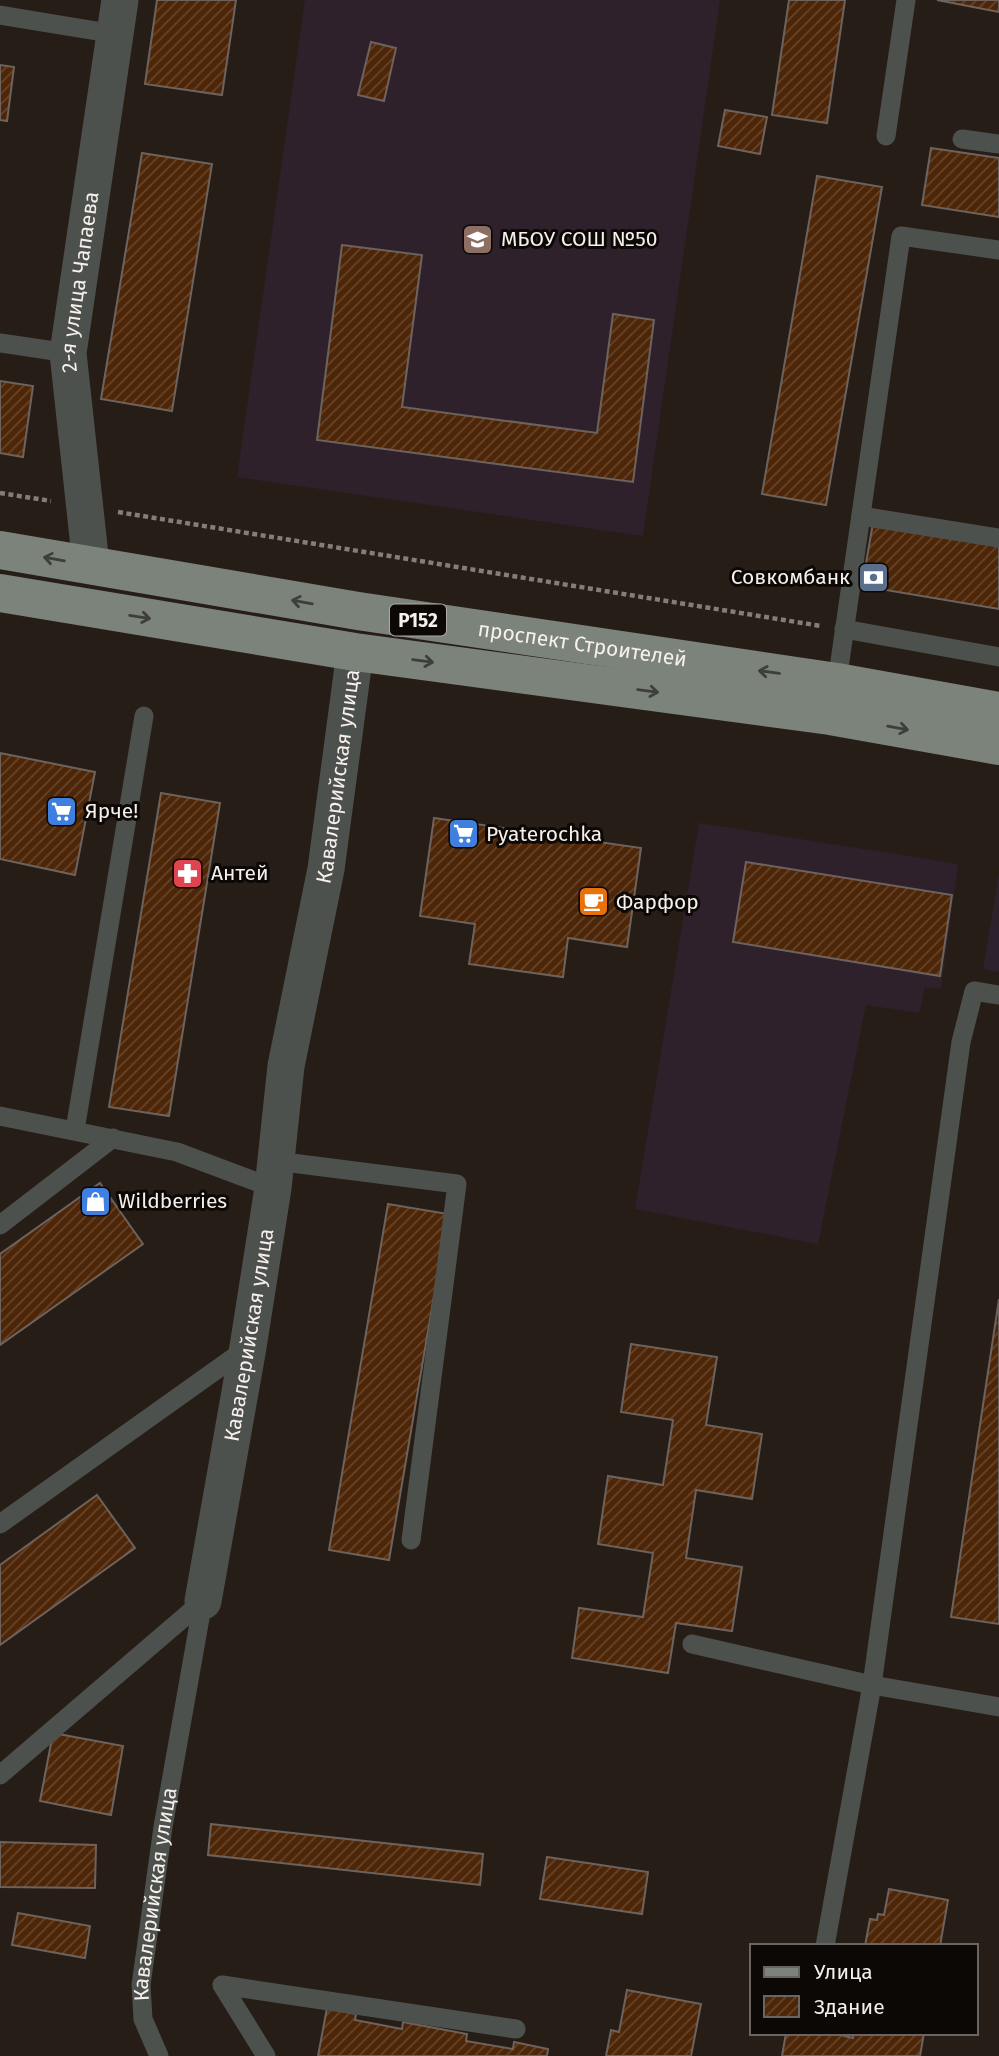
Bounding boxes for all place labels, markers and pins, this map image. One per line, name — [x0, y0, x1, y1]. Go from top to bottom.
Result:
school or university icon: МБОУ СОШ №50 — [461, 222, 495, 256]
place label: МБОУ СОШ №50 — [501, 226, 657, 252]
bank icon: Совкомбанк — [856, 560, 890, 594]
place label: Совкомбанк — [731, 564, 850, 590]
supermarket icon: Ярче! — [45, 794, 79, 828]
place label: Ярче! — [85, 798, 138, 824]
supermarket icon: Pyaterochka — [446, 817, 480, 851]
place label: Pyaterochka — [486, 821, 602, 847]
pharmacy icon: Антей — [171, 856, 205, 890]
place label: Антей — [211, 860, 268, 886]
cafe icon: Фарфор — [576, 885, 610, 919]
place label: Фарфор — [616, 889, 699, 915]
shop icon: Wildberries — [78, 1184, 112, 1218]
place label: Wildberries — [118, 1188, 227, 1214]

